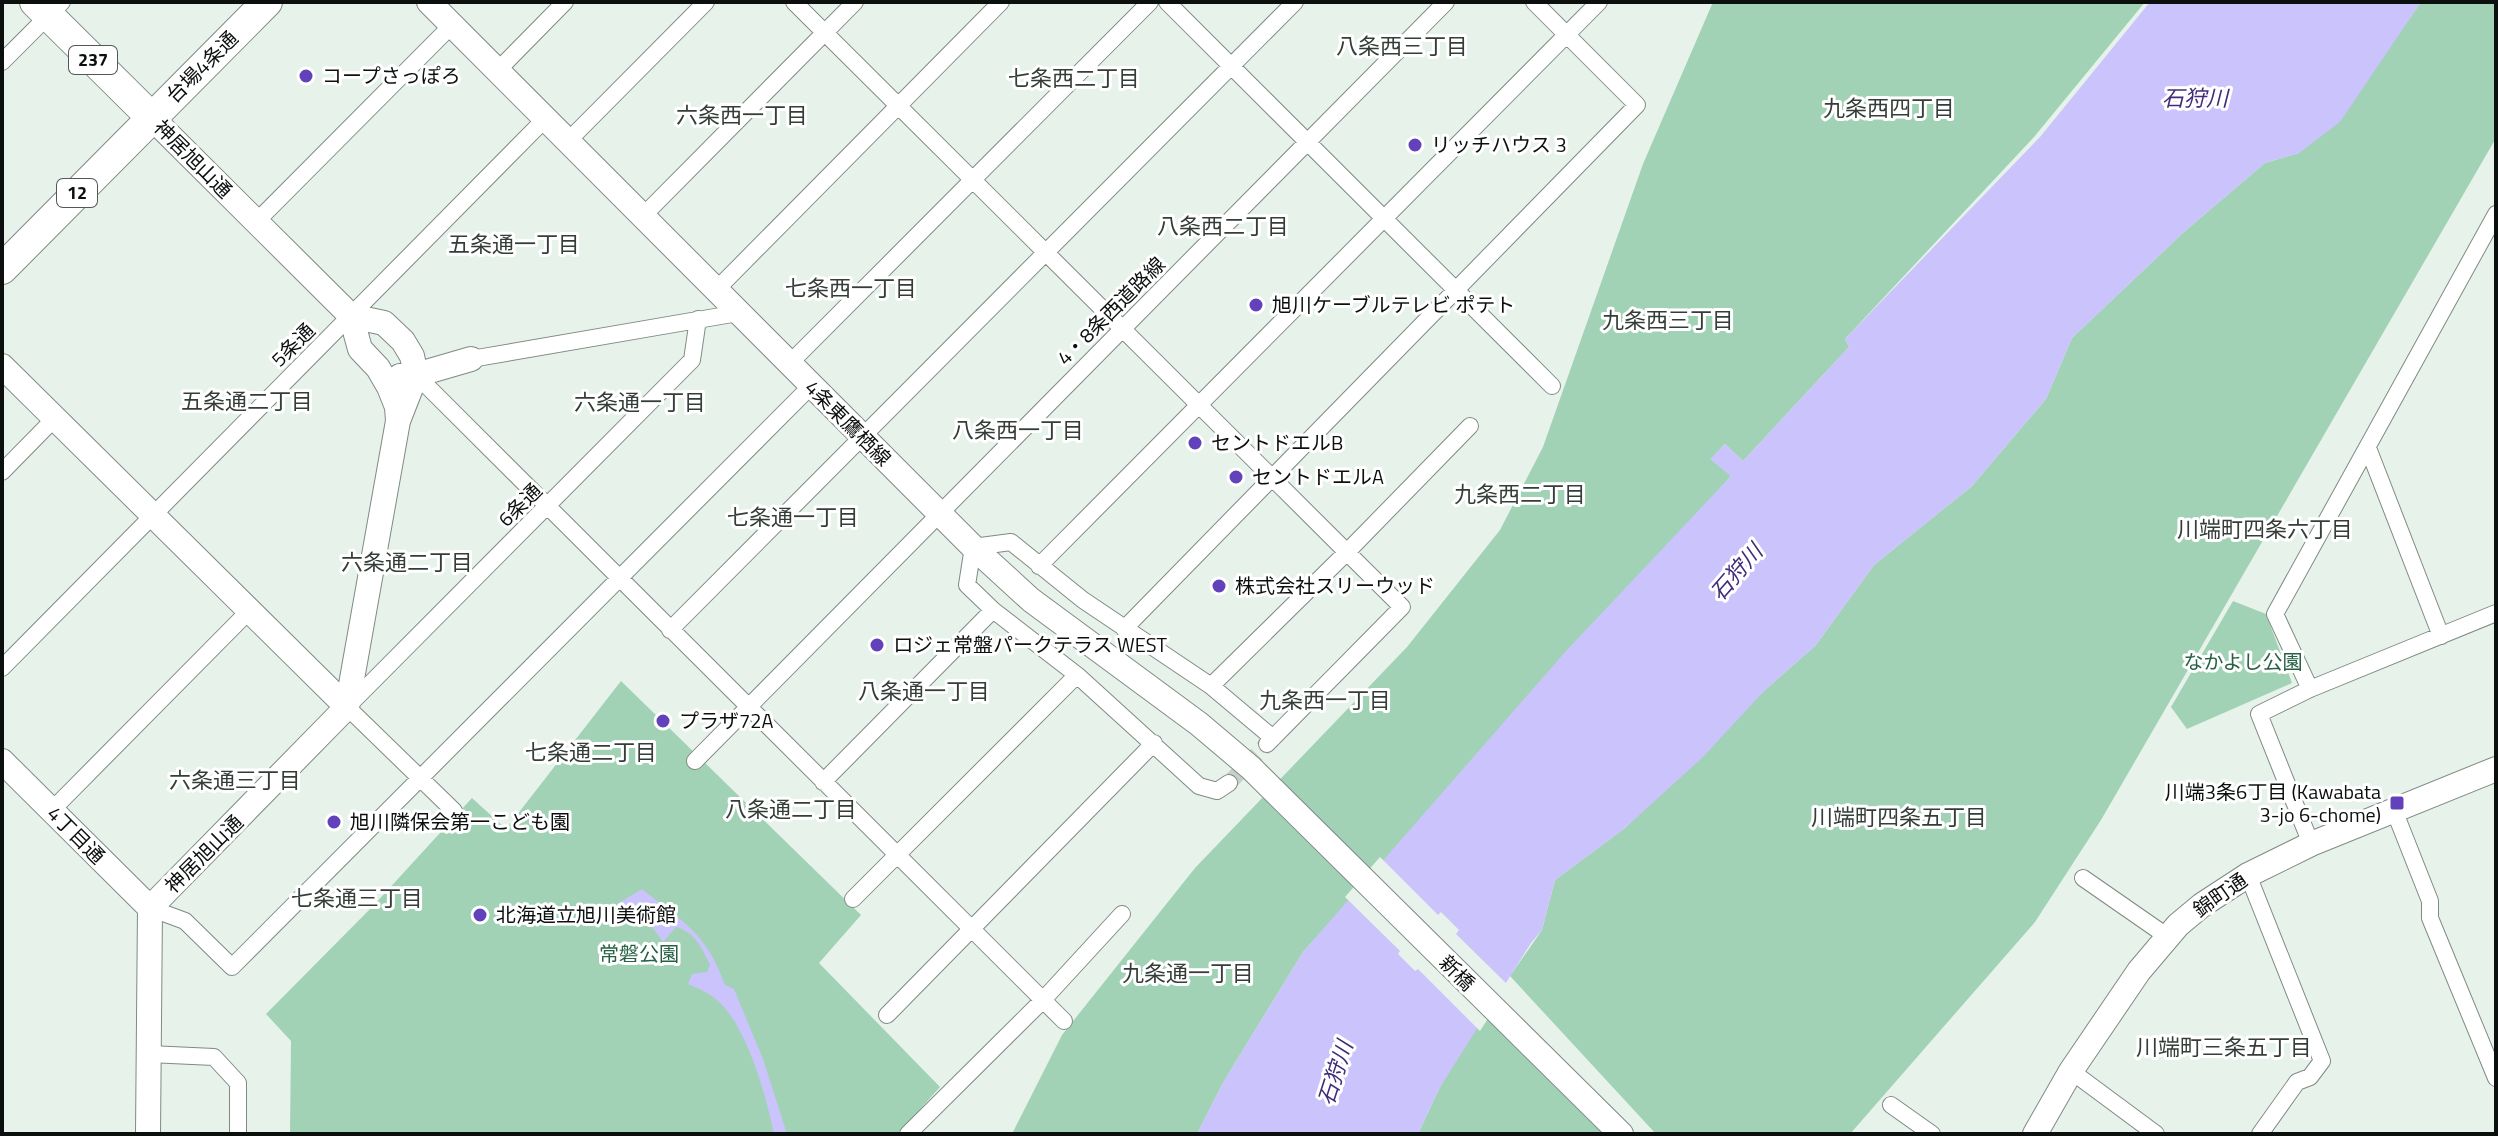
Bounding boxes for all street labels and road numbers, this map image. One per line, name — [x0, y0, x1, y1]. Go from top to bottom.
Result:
street label: 台場4条通 — [158, 23, 245, 110]
road number: 237 — [69, 46, 117, 74]
street label: 神居旭山通 — [147, 112, 240, 205]
road number: 12 — [57, 179, 97, 207]
street label: 4・8条西道路線 — [1049, 249, 1172, 372]
street label: 5条通 — [264, 316, 322, 374]
street label: 4条東鷹栖線 — [798, 372, 899, 473]
street label: 6条通 — [491, 476, 549, 534]
street label: 4丁目通 — [40, 799, 112, 871]
street label: 神居旭山通 — [157, 807, 250, 900]
street label: 錦町通 — [2186, 865, 2253, 924]
street label: 新橋 — [1432, 948, 1482, 998]

